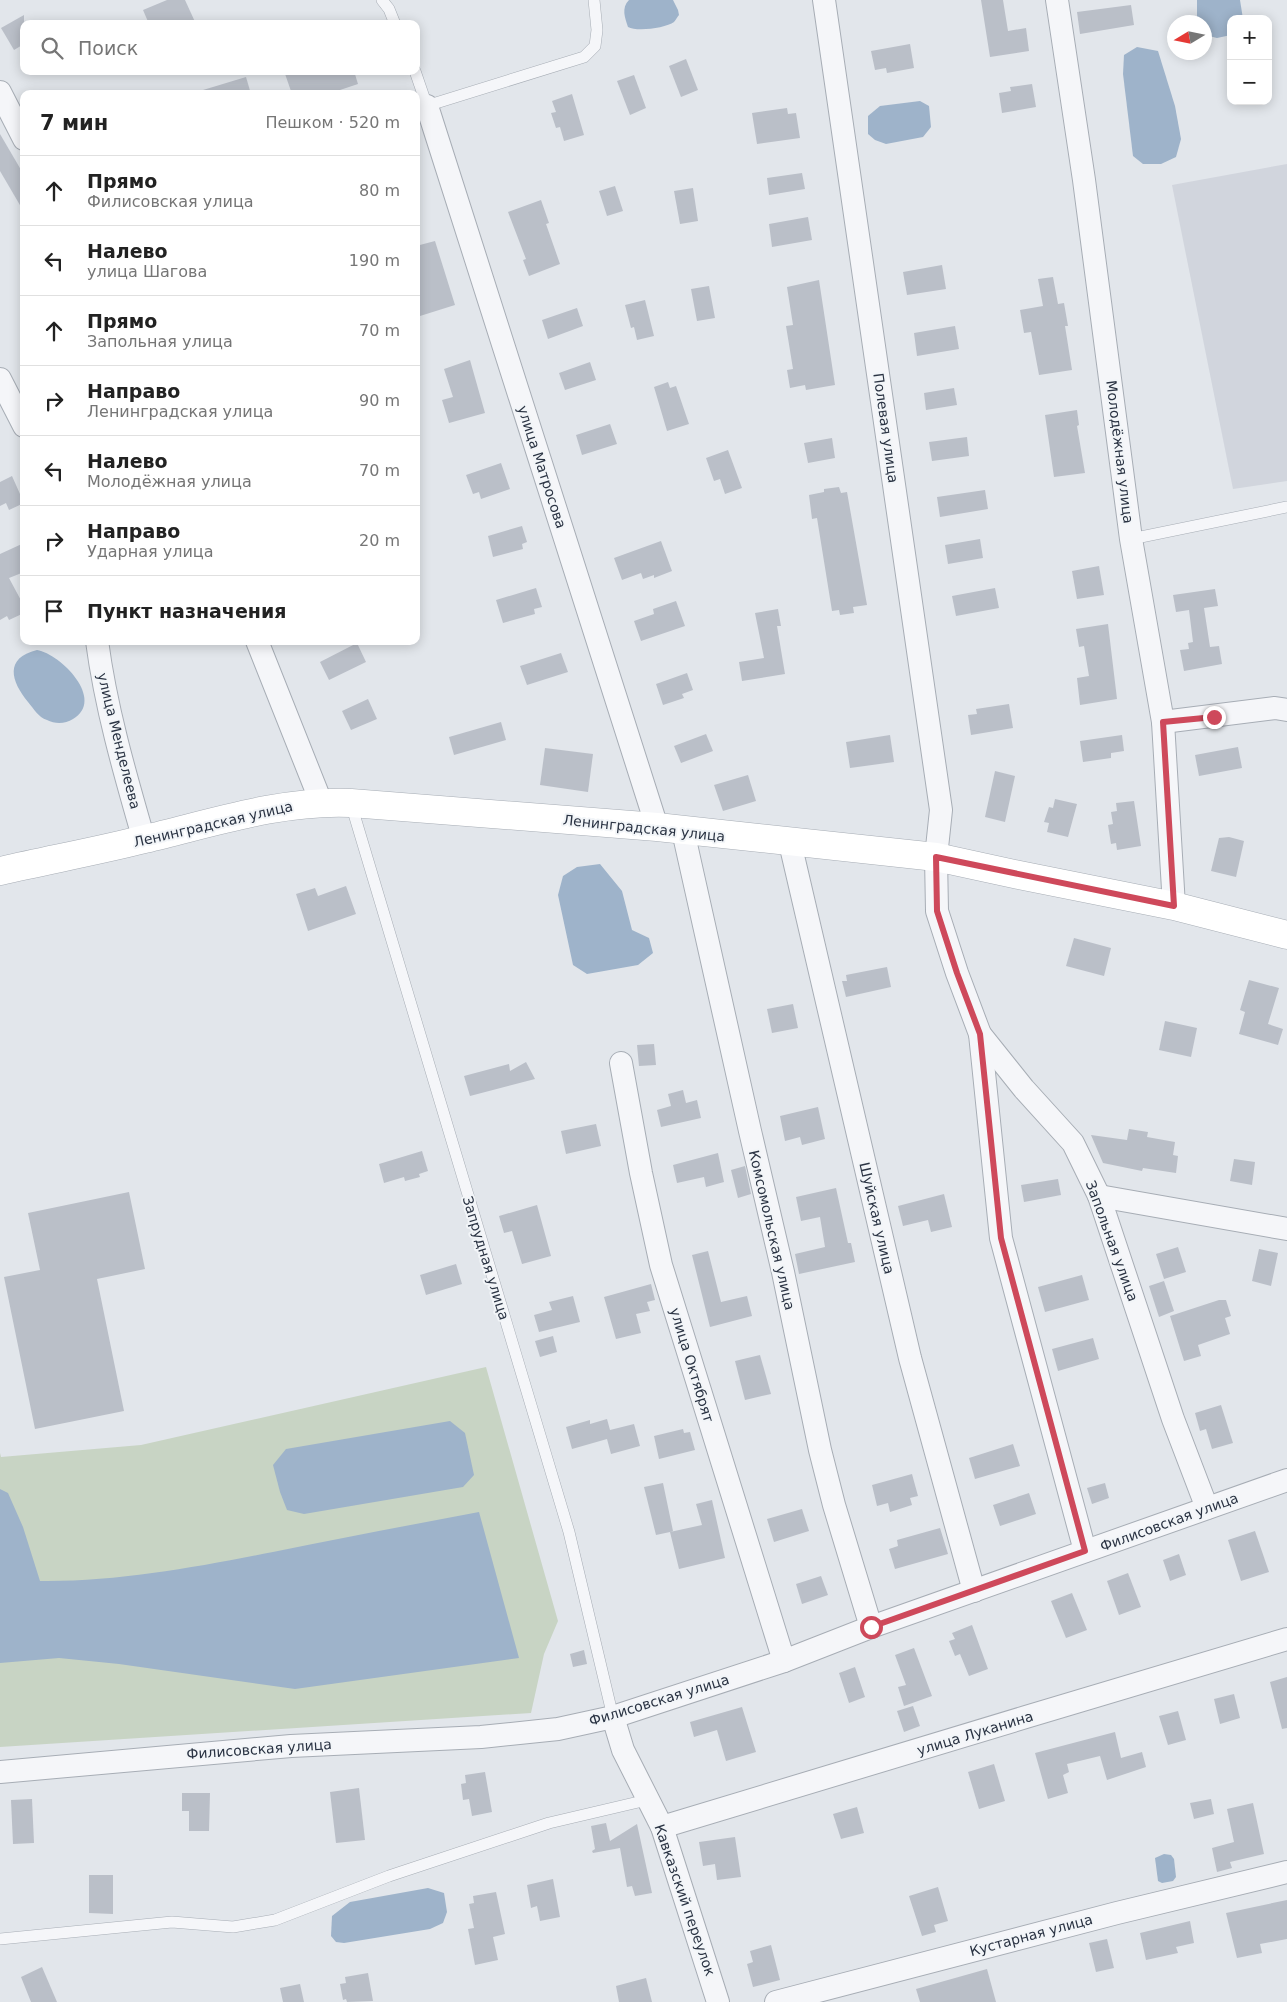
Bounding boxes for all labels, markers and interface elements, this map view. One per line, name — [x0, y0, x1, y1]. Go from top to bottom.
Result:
north arrow — [1167, 15, 1212, 60]
map controls — [1227, 15, 1272, 105]
button: + — [1227, 15, 1272, 60]
search box — [20, 20, 420, 75]
icon: search — [38, 34, 66, 62]
text: Поиск — [78, 37, 138, 59]
button: − — [1227, 60, 1272, 105]
text: 7 мин — [40, 111, 108, 135]
text: Пешком · 520 m — [265, 113, 400, 132]
text: Прямо — [87, 170, 157, 192]
icon: ahead — [40, 177, 68, 205]
text: 80 m — [359, 181, 400, 200]
text: Филисовская улица — [87, 192, 254, 211]
text: Налево — [87, 240, 168, 262]
icon: left — [40, 247, 68, 275]
text: 190 m — [349, 251, 400, 270]
text: улица Шагова — [87, 262, 207, 281]
text: Прямо — [87, 310, 157, 332]
icon: ahead — [40, 317, 68, 345]
text: 70 m — [359, 321, 400, 340]
text: Запольная улица — [87, 332, 233, 351]
street label: Полевая улица — [870, 372, 902, 484]
text: Направо — [87, 380, 180, 402]
street label: Молодёжная улица — [1103, 380, 1137, 524]
icon: right — [40, 387, 68, 415]
text: 90 m — [359, 391, 400, 410]
text: Ленинградская улица — [87, 402, 273, 421]
street label: улица Матросова — [515, 404, 569, 530]
text: Налево — [87, 450, 168, 472]
icon: left — [40, 457, 68, 485]
text: 70 m — [359, 461, 400, 480]
text: Молодёжная улица — [87, 472, 252, 491]
text: Направо — [87, 520, 180, 542]
icon: right — [40, 527, 68, 555]
text: 20 m — [359, 531, 400, 550]
text: Ударная улица — [87, 542, 214, 561]
icon: arrive — [40, 597, 68, 625]
text: Пункт назначения — [87, 600, 286, 622]
street label: улица Менделеева — [94, 671, 144, 811]
route end — [1203, 706, 1226, 729]
street label: Ленинградская улица — [132, 798, 294, 850]
street label: Ленинградская улица — [562, 812, 726, 844]
street label: Комсомольская улица — [746, 1148, 798, 1312]
street label: Шуйская улица — [856, 1160, 898, 1276]
street label: Запольная улица — [1083, 1178, 1141, 1304]
street label: Запрудная улица — [460, 1194, 512, 1322]
street label: улица Октябрят — [667, 1306, 717, 1424]
street label: Филисовская улица — [1098, 1490, 1240, 1554]
route start — [860, 1616, 883, 1639]
street label: Филисовская улица — [587, 1671, 731, 1729]
street label: улица Луканина — [915, 1708, 1035, 1758]
street label: Филисовская улица — [186, 1736, 332, 1762]
street label: Кавказский переулок — [651, 1822, 719, 1978]
street label: Кустарная улица — [968, 1911, 1094, 1959]

